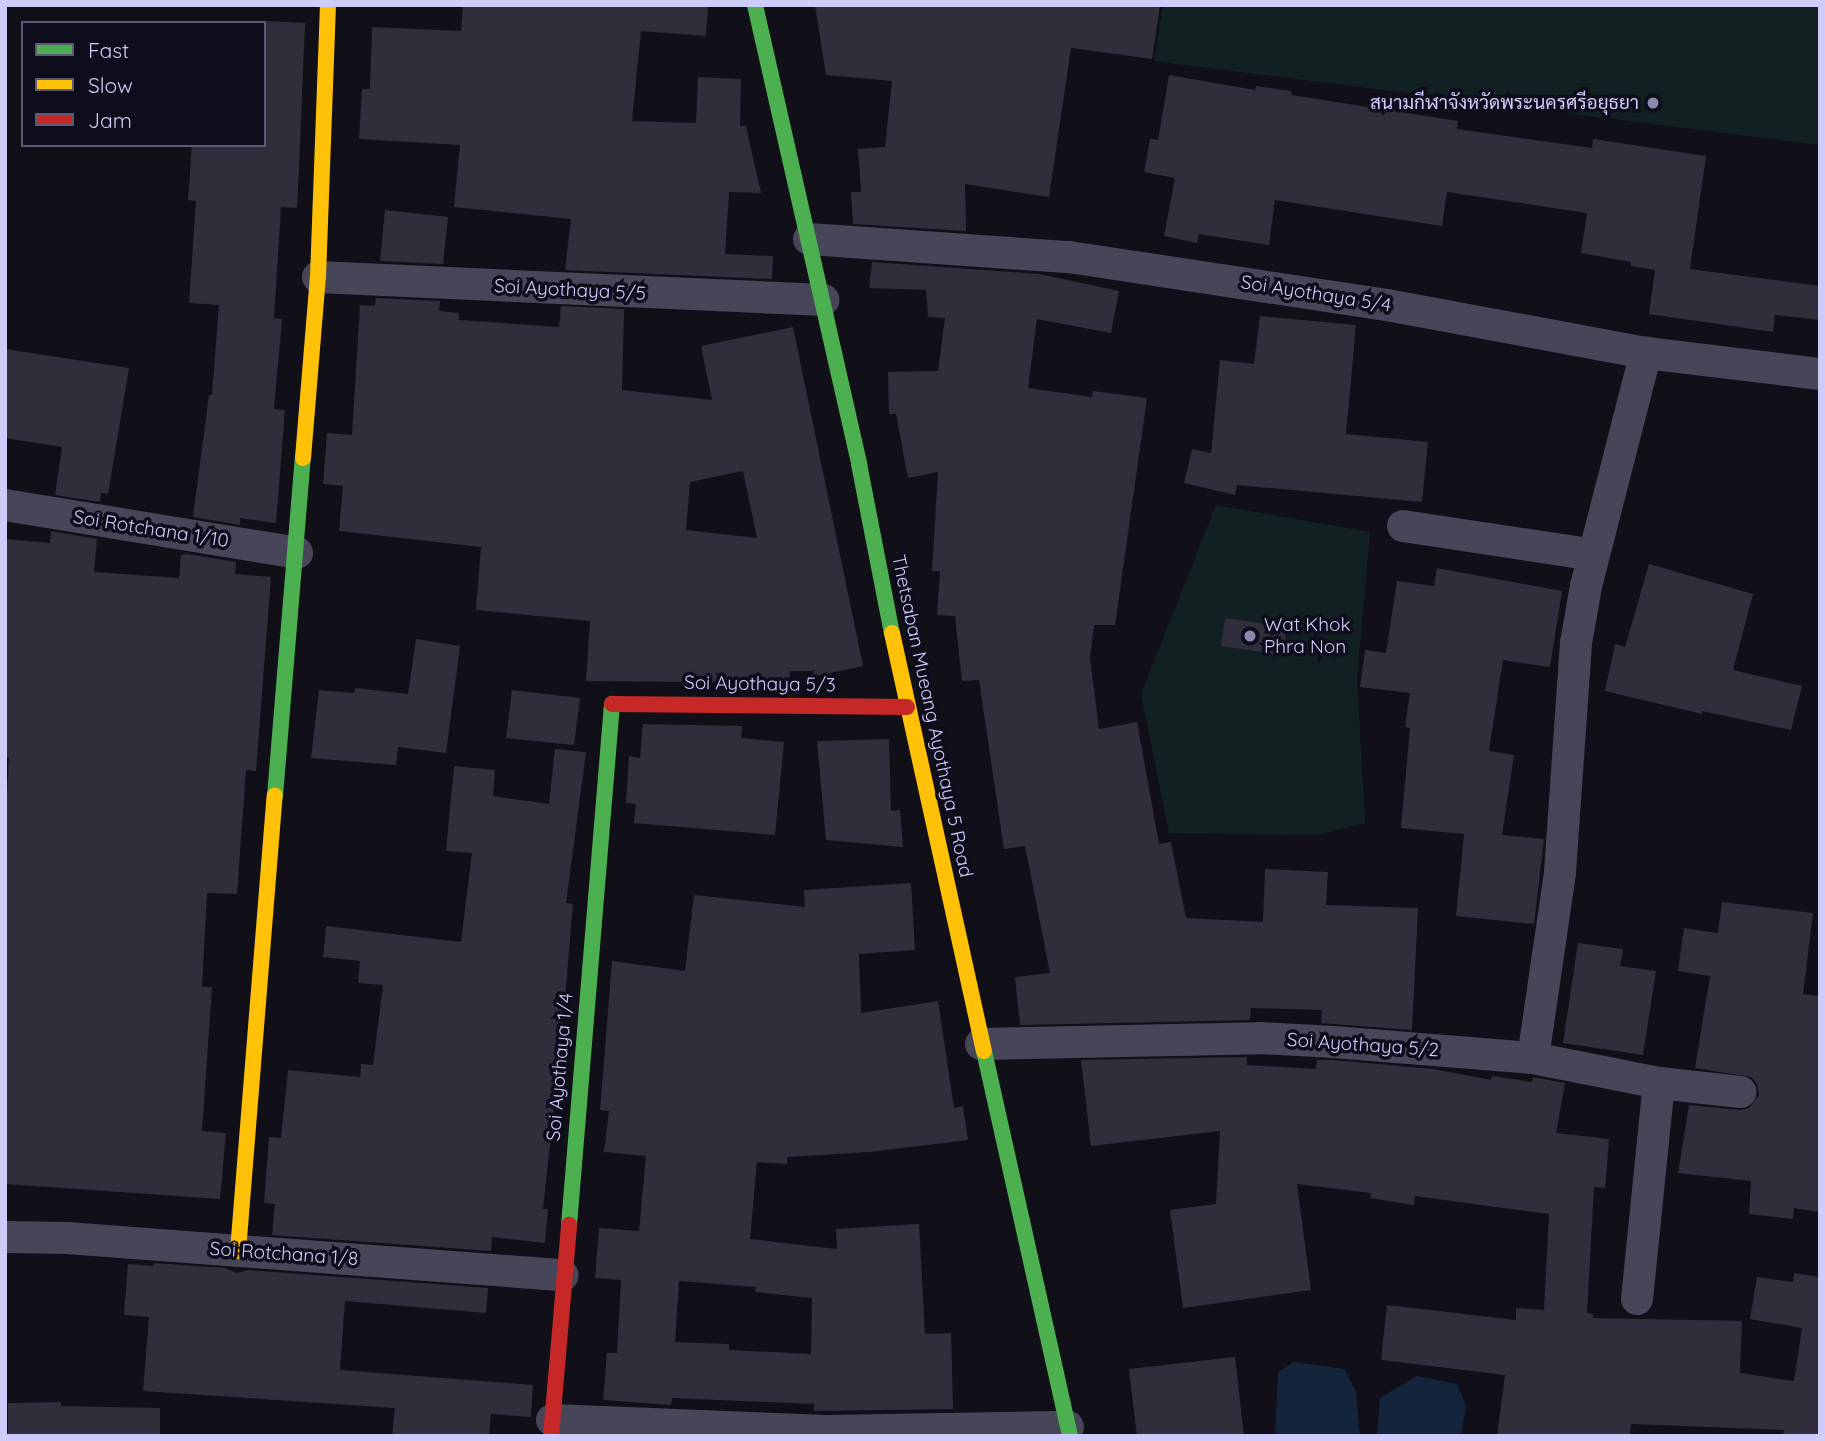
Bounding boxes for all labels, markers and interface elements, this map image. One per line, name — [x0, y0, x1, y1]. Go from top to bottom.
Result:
legend — [21, 21, 266, 147]
text: Fast — [88, 37, 129, 63]
text: Slow — [88, 72, 133, 98]
place label: สนามกีฬาจังหวัดพระนครศรีอยุธยา — [1370, 92, 1639, 114]
marker: สนามกีฬาจังหวัดพระนครศรีอยุธยา — [1645, 95, 1661, 111]
text: Jam — [88, 107, 132, 133]
street label: Soi Ayothaya 5/4 — [1239, 271, 1393, 317]
street label: Soi Ayothaya 5/5 — [493, 275, 647, 305]
street label: Soi Rotchana 1/10 — [72, 505, 230, 553]
street label: Thetsaban Mueang Ayothaya 5 Road — [887, 553, 977, 879]
place label: Wat Khok Phra Non — [1264, 614, 1351, 658]
marker: Wat Khok Phra Non — [1242, 628, 1258, 644]
street label: Soi Ayothaya 5/3 — [684, 671, 836, 697]
street label: Soi Ayothaya 1/4 — [542, 992, 578, 1142]
street label: Soi Ayothaya 5/2 — [1286, 1028, 1440, 1062]
street label: Soi Rotchana 1/8 — [209, 1237, 359, 1271]

